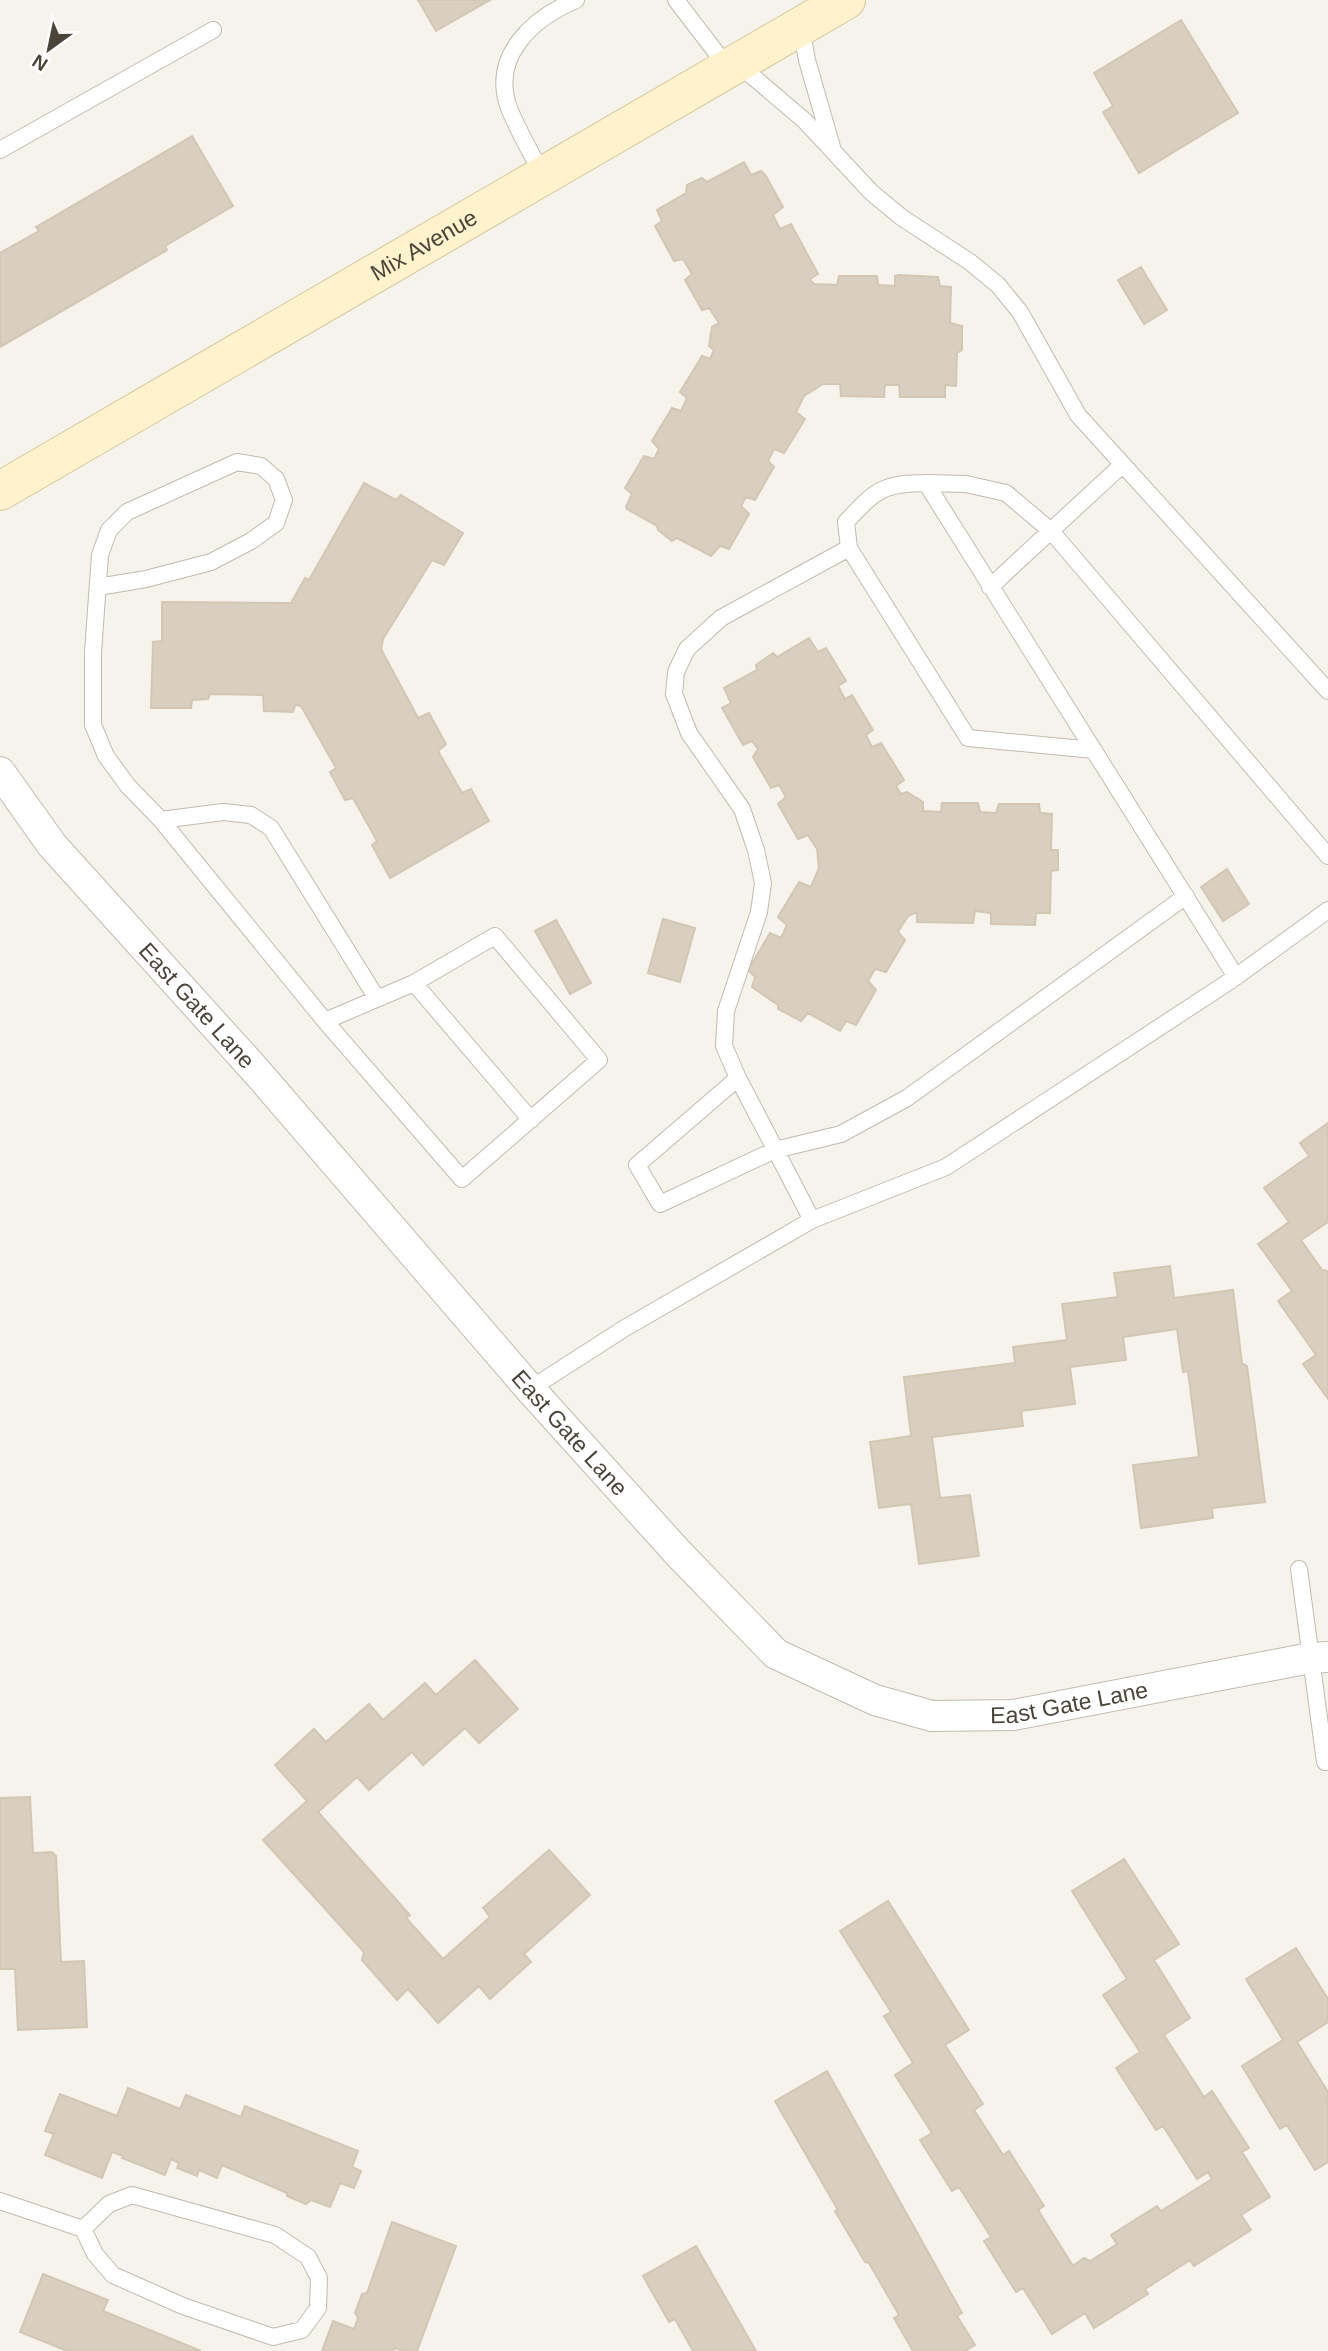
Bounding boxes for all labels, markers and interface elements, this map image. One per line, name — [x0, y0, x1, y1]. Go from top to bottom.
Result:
north arrow — [14, 14, 84, 84]
text: N — [29, 50, 51, 75]
street label: Mix Avenue — [366, 204, 482, 286]
street label: East Gate Lane — [134, 938, 260, 1074]
street label: East Gate Lane — [507, 1365, 633, 1501]
street label: East Gate Lane — [990, 1676, 1150, 1728]

